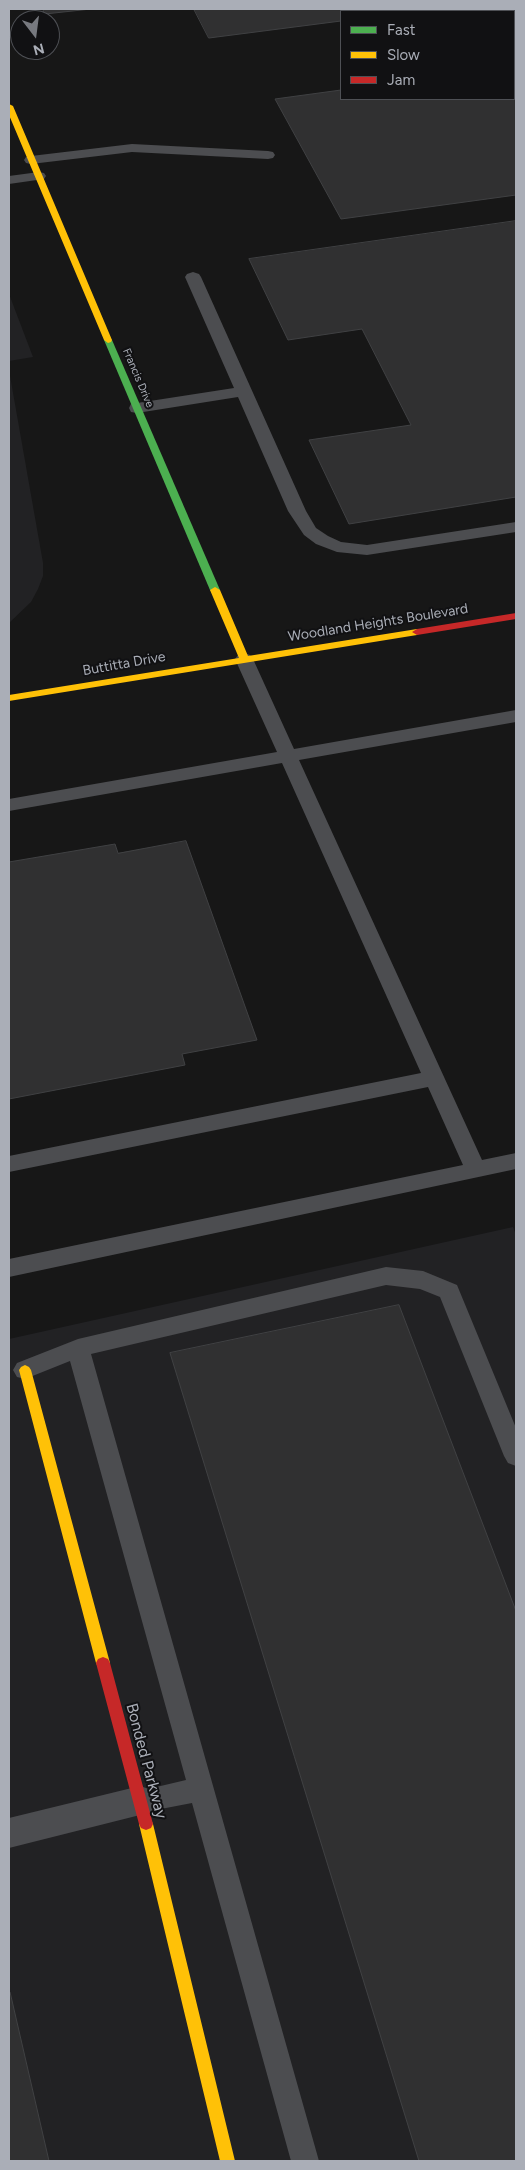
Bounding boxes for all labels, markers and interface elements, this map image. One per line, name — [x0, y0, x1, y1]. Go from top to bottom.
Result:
north arrow — [10, 10, 60, 60]
legend — [340, 10, 515, 100]
text: Fast — [387, 21, 415, 39]
text: N — [31, 39, 46, 59]
text: Slow — [387, 46, 420, 64]
text: Jam — [387, 71, 415, 89]
street label: Francis Drive — [120, 346, 156, 410]
street label: Woodland Heights Boulevard — [287, 600, 469, 646]
street label: Buttitta Drive — [81, 648, 167, 680]
street label: Bonded Parkway — [121, 1701, 171, 1821]

